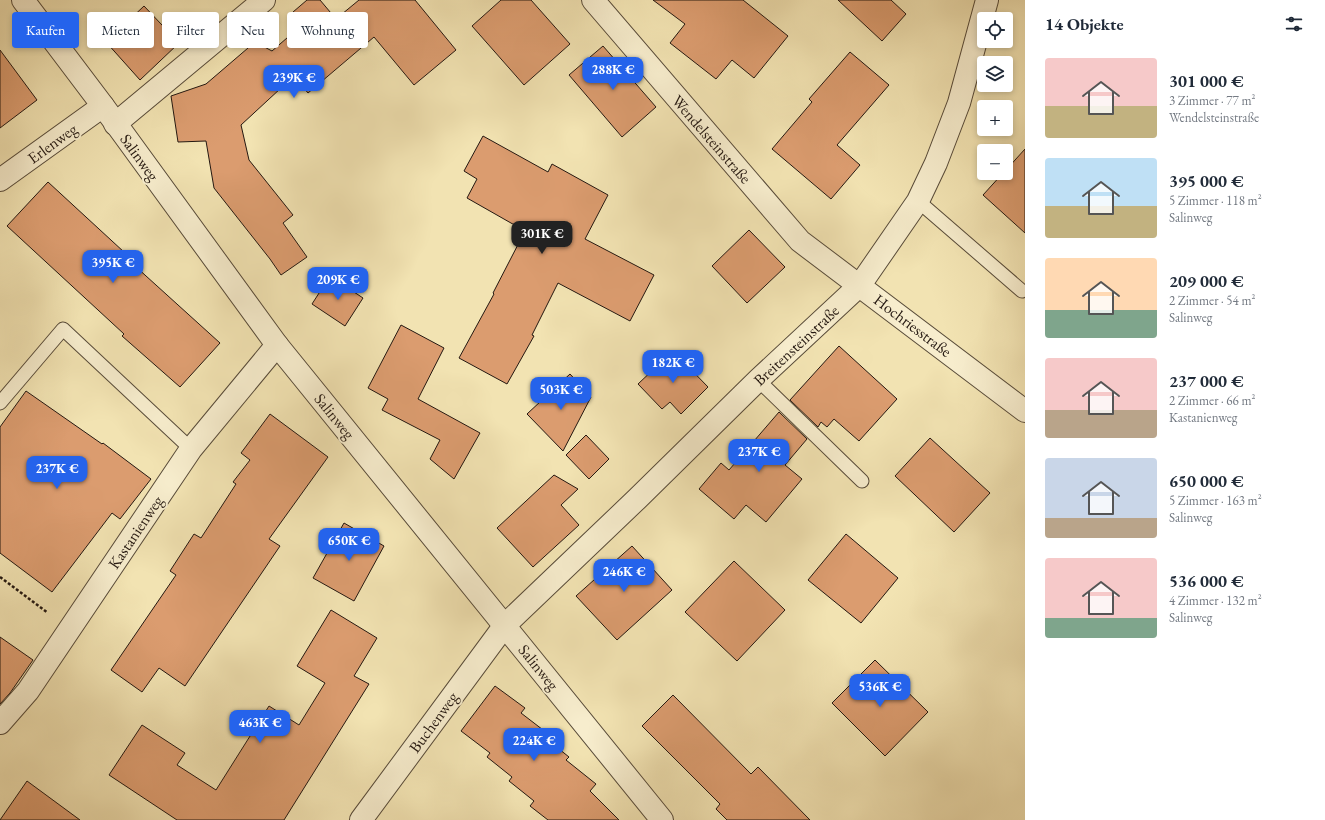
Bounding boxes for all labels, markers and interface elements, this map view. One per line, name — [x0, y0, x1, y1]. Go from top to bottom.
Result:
chip: Kaufen — [12, 12, 79, 48]
chip: Mieten — [87, 12, 154, 48]
chip: Filter — [162, 12, 219, 48]
chip: Neu — [227, 12, 279, 48]
chip: Wohnung — [287, 12, 368, 48]
map controls — [977, 12, 1013, 180]
button: locate — [977, 12, 1013, 48]
text: 14 Objekte — [1045, 13, 1124, 35]
icon: filters — [1283, 13, 1305, 35]
button: layers — [977, 56, 1013, 92]
pin: 288K € — [580, 57, 646, 91]
text: 288K € — [591, 61, 635, 78]
pin: 239K € — [261, 65, 327, 99]
text: 239K € — [272, 69, 316, 86]
text: 301 000 € — [1169, 70, 1244, 92]
icon: home — [1077, 74, 1125, 122]
street label: Wendelsteinstraße — [667, 91, 756, 188]
text: 3 Zimmer · 77 m² — [1169, 92, 1255, 109]
button: + — [977, 100, 1013, 136]
text: Wendelsteinstraße — [1169, 109, 1259, 126]
street label: Erlenweg — [23, 118, 82, 168]
street label: Salinweg — [115, 130, 164, 186]
button: − — [977, 144, 1013, 180]
text: 395 000 € — [1169, 170, 1244, 192]
icon: home — [1077, 174, 1125, 222]
text: 5 Zimmer · 118 m² — [1169, 192, 1262, 209]
text: Salinweg — [1169, 209, 1212, 226]
pin: 301K € — [509, 221, 575, 255]
text: 301K € — [520, 225, 564, 242]
pin: 395K € — [80, 250, 146, 284]
text: 395K € — [91, 254, 135, 271]
pin: 209K € — [305, 267, 371, 301]
text: 209 000 € — [1169, 270, 1244, 292]
text: 209K € — [316, 271, 360, 288]
icon: home — [1077, 274, 1125, 322]
street label: Hochriesstraße — [869, 289, 956, 362]
text: 2 Zimmer · 54 m² — [1169, 292, 1255, 309]
street label: Breitensteinstraße — [749, 300, 844, 390]
text: Salinweg — [1169, 309, 1212, 326]
pin: 182K € — [640, 350, 706, 384]
text: 182K € — [651, 354, 695, 371]
text: 237 000 € — [1169, 370, 1244, 392]
icon: home — [1077, 374, 1125, 422]
pin: 503K € — [528, 377, 594, 411]
text: 503K € — [539, 381, 583, 398]
street label: Salinweg — [310, 389, 360, 444]
text: 2 Zimmer · 66 m² — [1169, 392, 1255, 409]
text: Kastanienweg — [1169, 409, 1237, 426]
pin: 237K € — [726, 439, 792, 473]
text: 237K € — [737, 443, 781, 460]
pin: 237K € — [24, 456, 90, 490]
text: 237K € — [35, 460, 79, 477]
text: 650 000 € — [1169, 470, 1244, 492]
icon: home — [1077, 474, 1125, 522]
street label: Kastanienweg — [103, 491, 168, 573]
text: 5 Zimmer · 163 m² — [1169, 492, 1262, 509]
text: Salinweg — [1169, 509, 1212, 526]
pin: 650K € — [316, 528, 382, 562]
text: 650K € — [327, 532, 371, 549]
pin: 246K € — [591, 559, 657, 593]
text: 246K € — [602, 563, 646, 580]
text: 536 000 € — [1169, 570, 1244, 592]
icon: home — [1077, 574, 1125, 622]
text: 4 Zimmer · 132 m² — [1169, 592, 1262, 609]
text: Salinweg — [1169, 609, 1212, 626]
street label: Salinweg — [514, 640, 564, 695]
pin: 536K € — [847, 674, 913, 708]
text: 536K € — [858, 678, 902, 695]
street label: Buchenweg — [404, 687, 463, 757]
pin: 463K € — [227, 710, 293, 744]
text: 463K € — [238, 714, 282, 731]
pin: 224K € — [501, 728, 567, 762]
text: 224K € — [512, 732, 556, 749]

